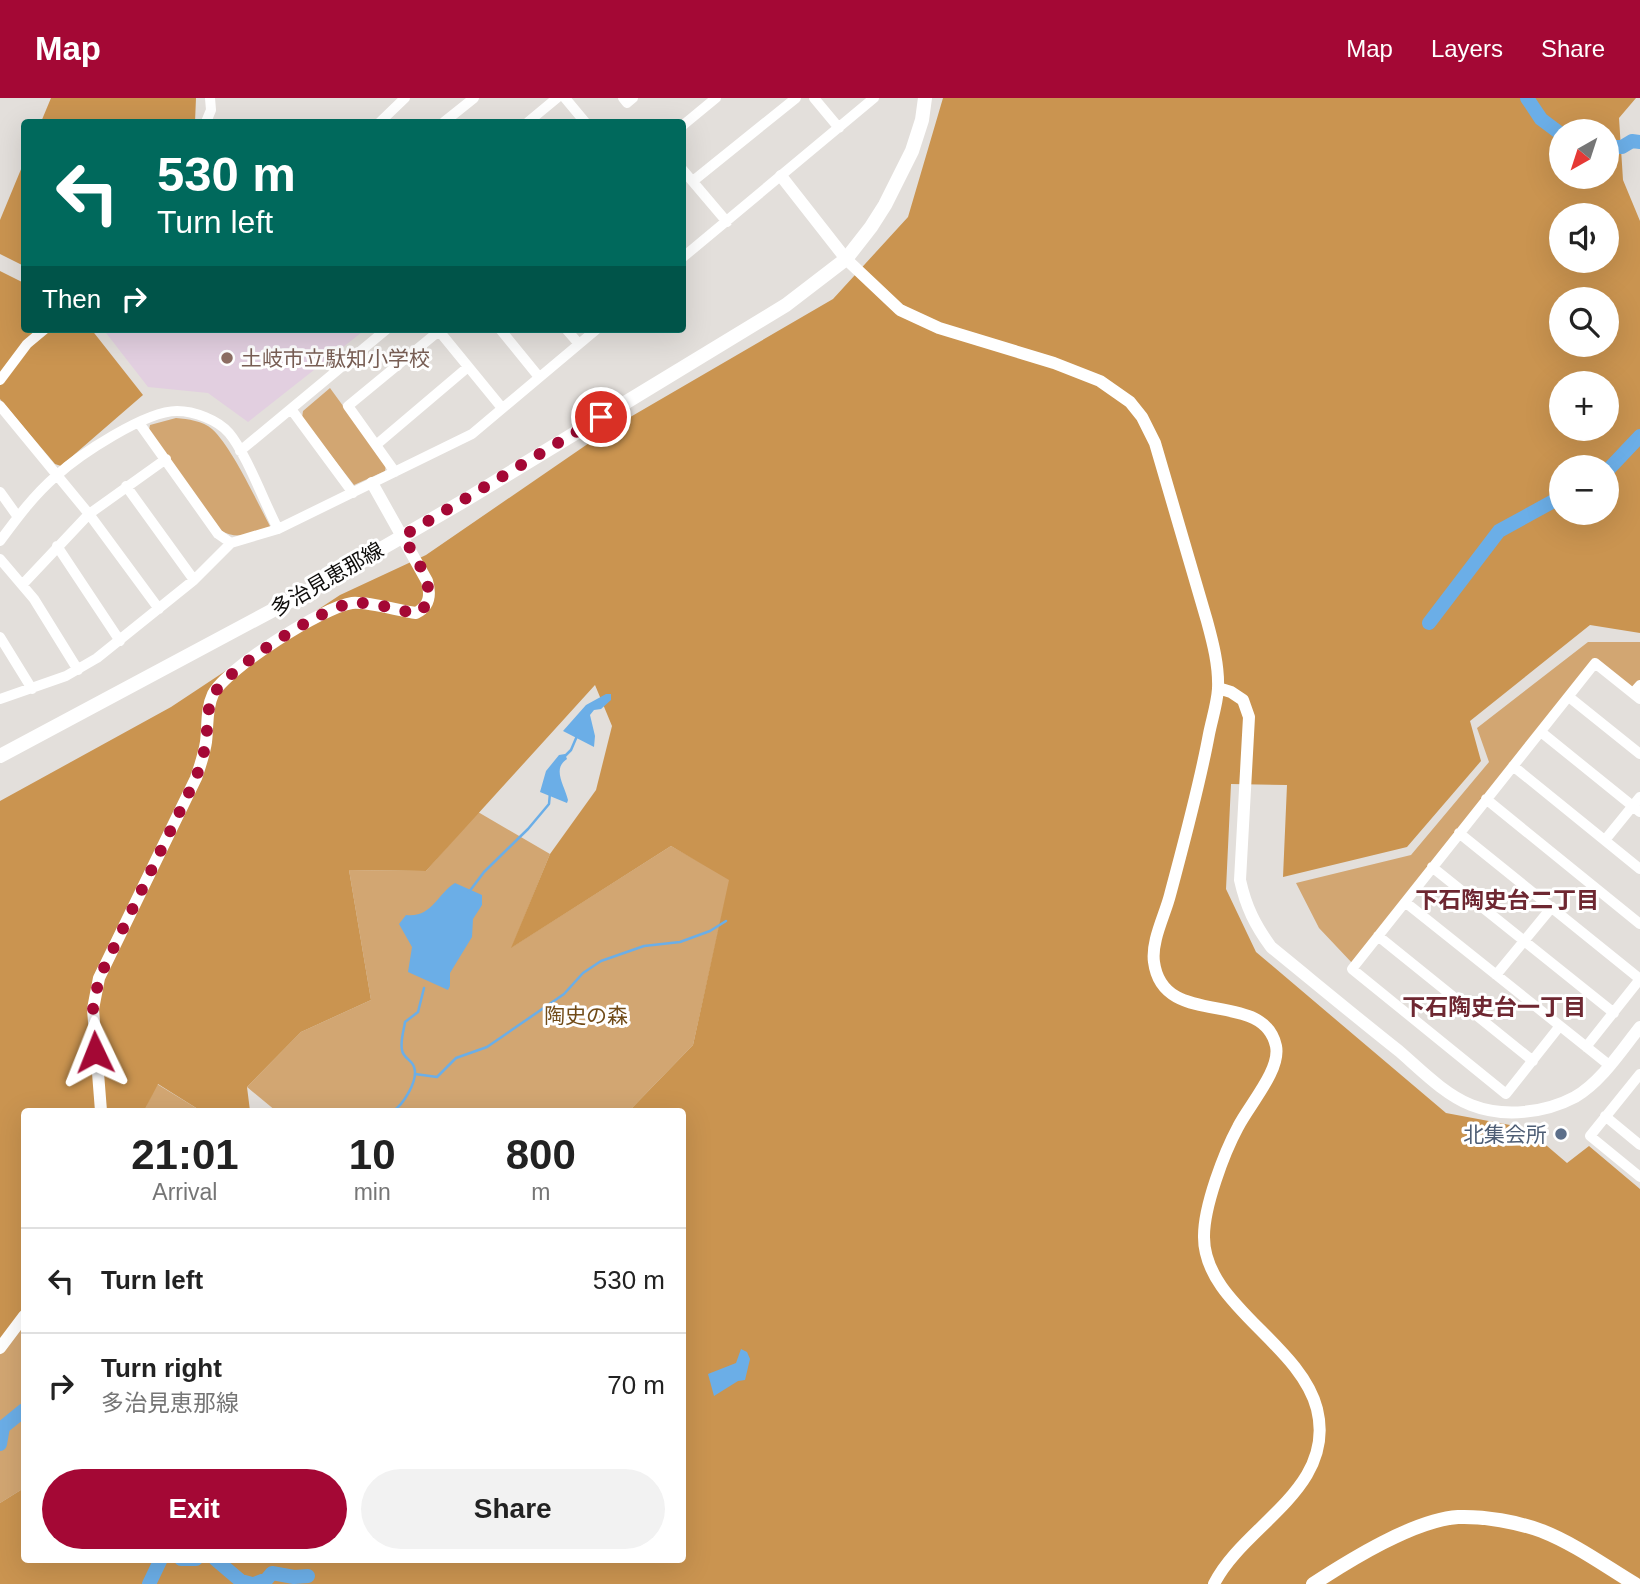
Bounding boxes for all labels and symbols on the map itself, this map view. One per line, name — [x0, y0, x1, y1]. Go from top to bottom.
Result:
north arrow — [1549, 119, 1619, 189]
place label: 土岐市立駄知小学校 — [241, 347, 430, 370]
marker: 土岐市立駄知小学校 — [219, 350, 235, 366]
pin — [571, 387, 631, 447]
street label: 多治見恵那線 — [267, 538, 387, 620]
district label: 下石陶史台二丁目 — [1415, 887, 1599, 913]
district label: 下石陶史台一丁目 — [1402, 994, 1586, 1020]
park label: 陶史の森 — [544, 1004, 628, 1027]
position arrow — [58, 1015, 132, 1089]
place label: 北集会所 — [1463, 1123, 1547, 1146]
marker: 北集会所 — [1553, 1126, 1569, 1142]

